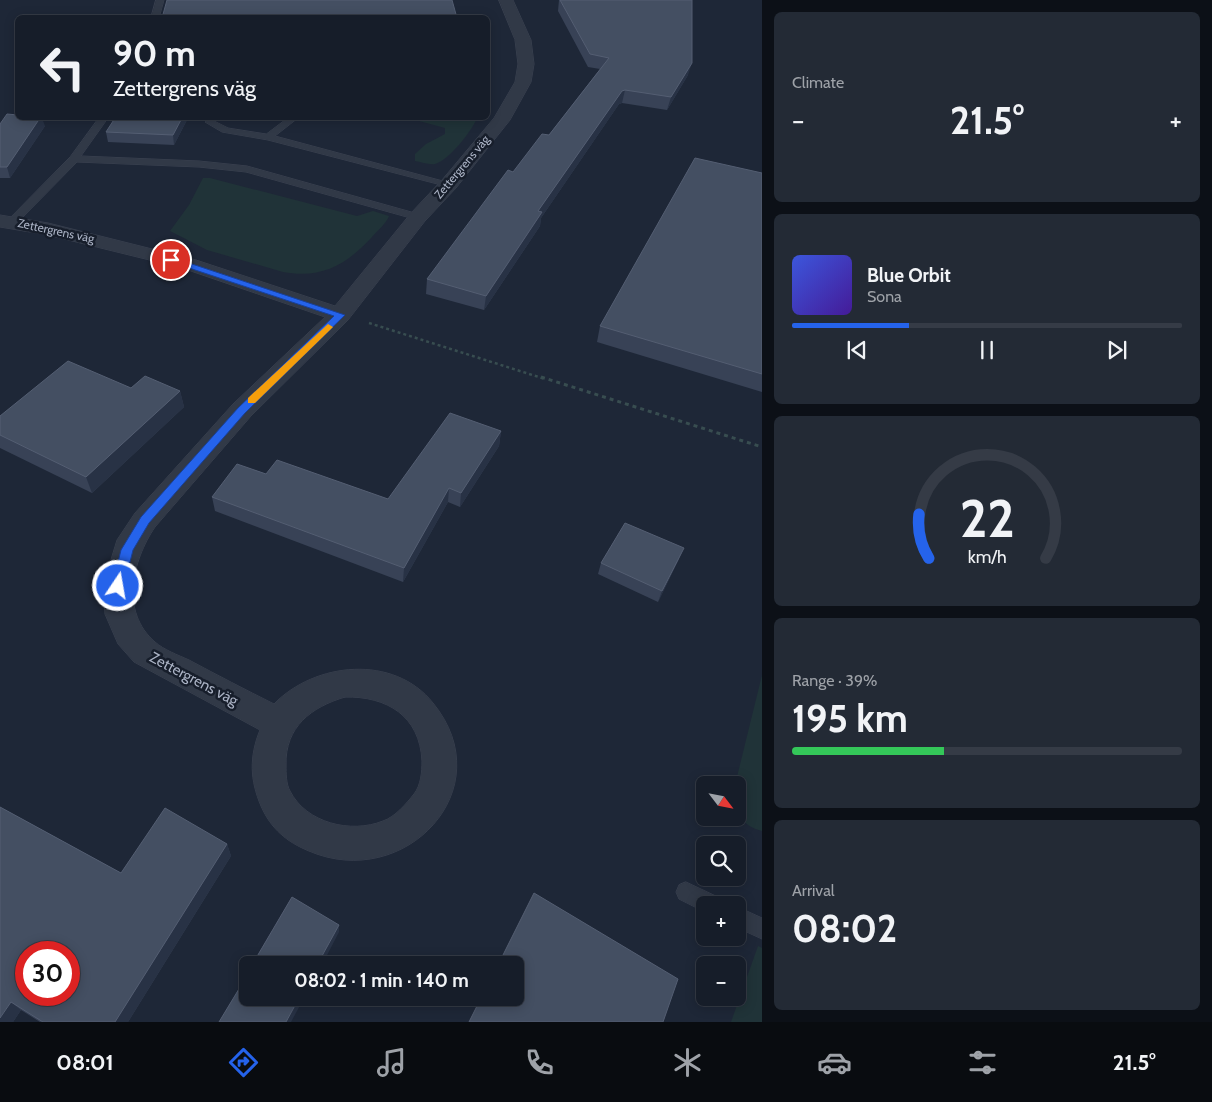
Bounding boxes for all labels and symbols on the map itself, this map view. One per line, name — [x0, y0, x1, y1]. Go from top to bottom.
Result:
street label: Zettergrens väg — [431, 131, 493, 201]
street label: Zettergrens väg — [16, 215, 97, 246]
pin — [150, 239, 192, 281]
position arrow — [91, 559, 143, 611]
street label: Zettergrens väg — [147, 648, 242, 710]
north arrow — [696, 776, 746, 826]
speed limit sign: 30 — [15, 941, 80, 1006]

